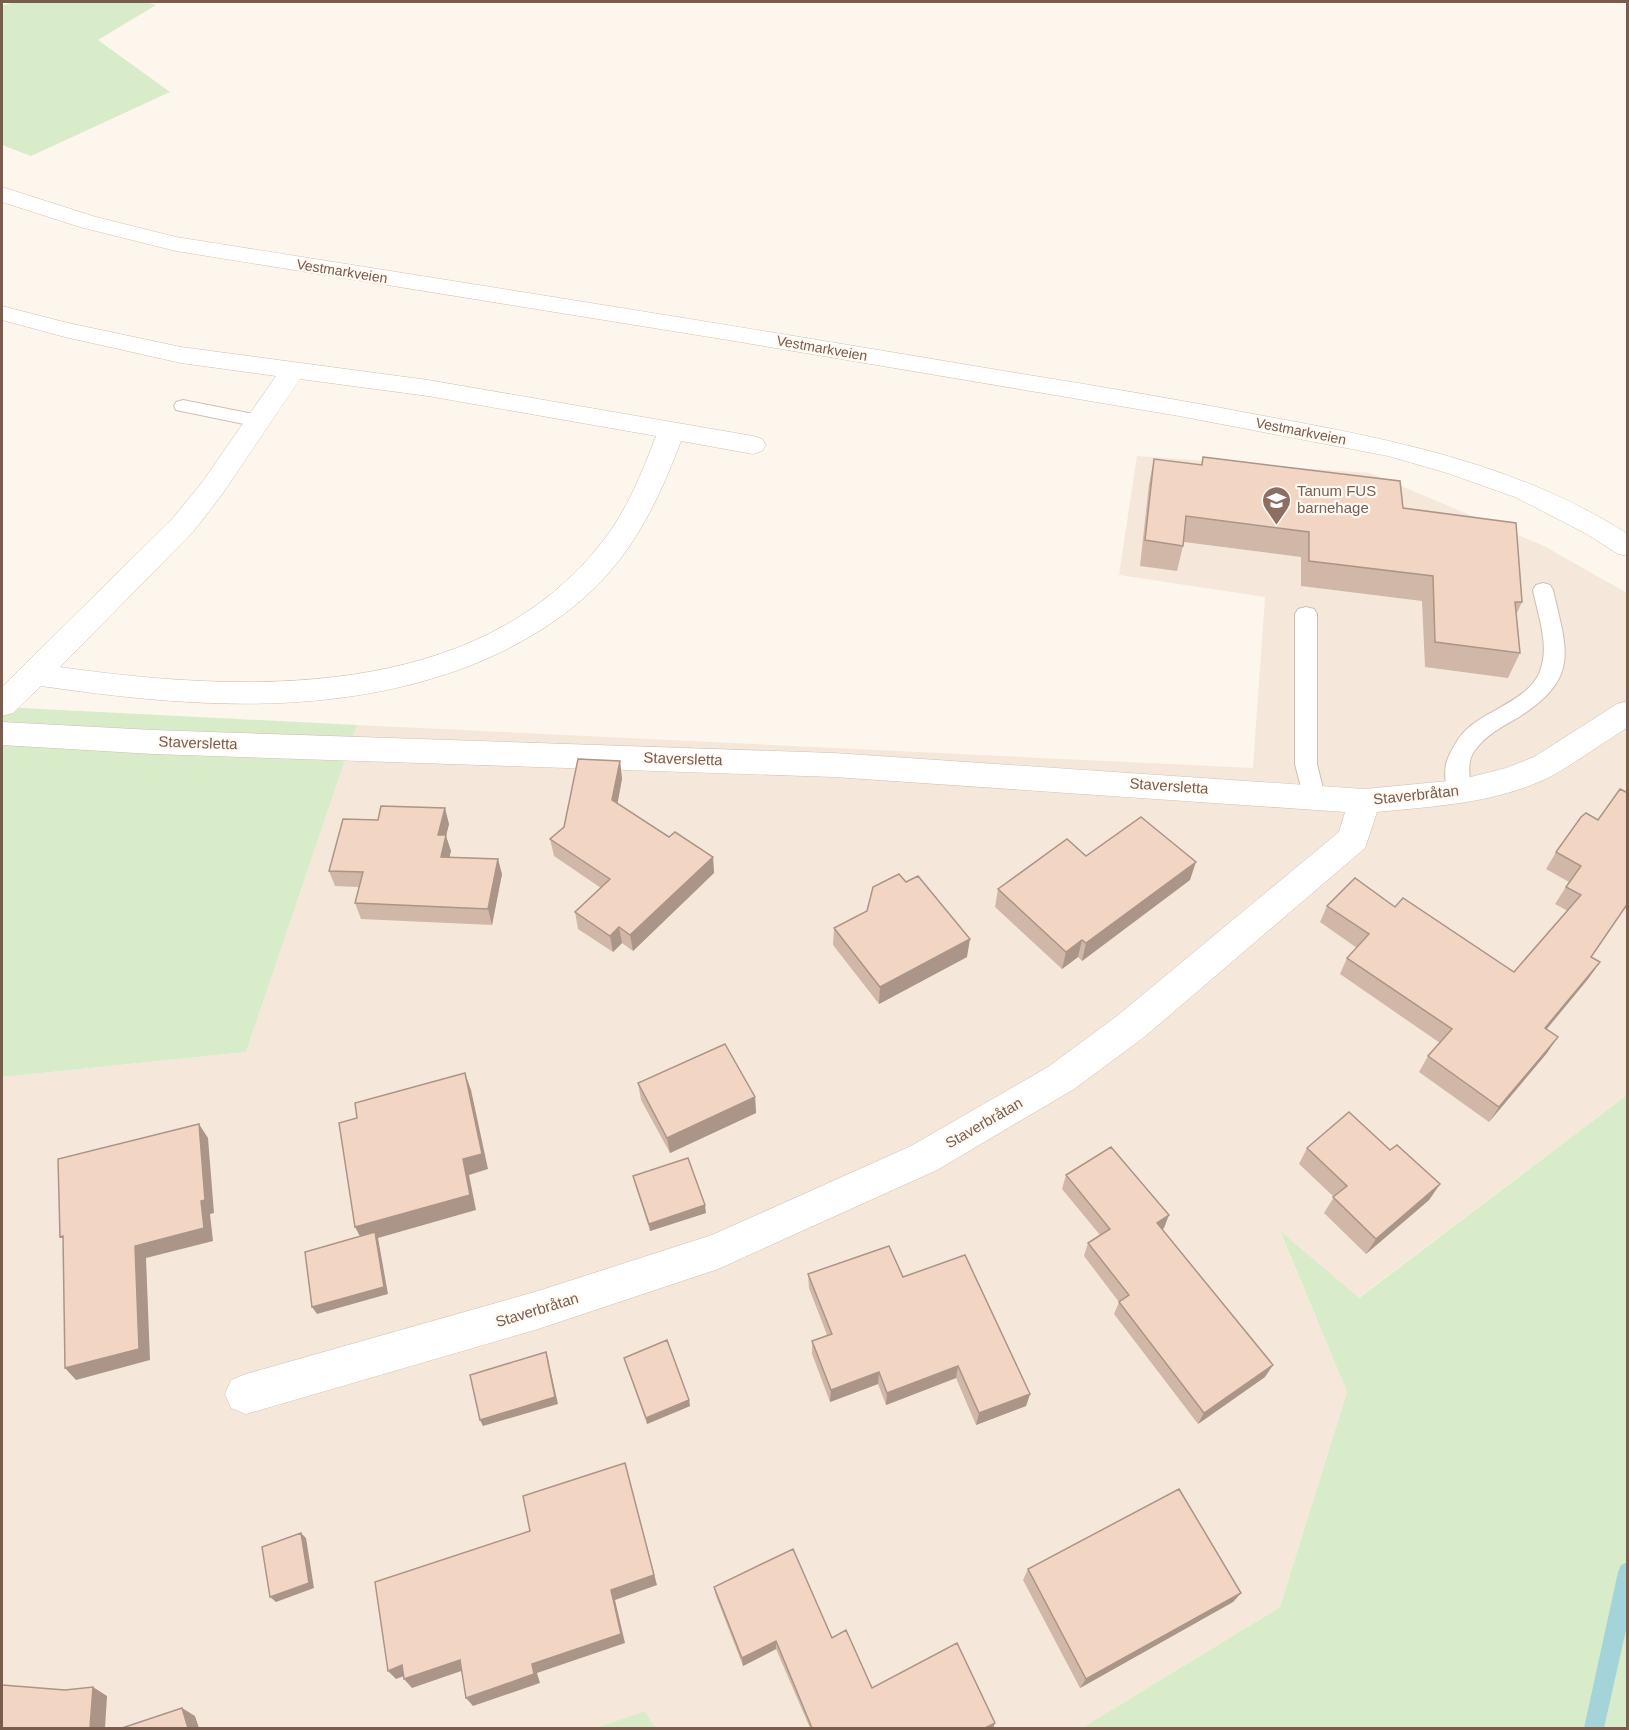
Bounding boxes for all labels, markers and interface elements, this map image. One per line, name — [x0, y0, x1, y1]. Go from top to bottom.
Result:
street label: Vestmarkveien — [295, 256, 389, 286]
street label: Vestmarkveien — [775, 332, 869, 364]
street label: Vestmarkveien — [1254, 414, 1348, 448]
place label: Tanum FUS barnehage — [1297, 482, 1376, 516]
school or university icon: Tanum FUS barnehage — [1260, 484, 1292, 526]
street label: Staversletta — [158, 733, 239, 752]
street label: Staversletta — [643, 749, 724, 768]
street label: Staversletta — [1129, 774, 1210, 797]
street label: Staverbråtan — [1372, 782, 1460, 807]
street label: Staverbråtan — [942, 1094, 1025, 1151]
street label: Staverbråtan — [493, 1289, 580, 1330]

